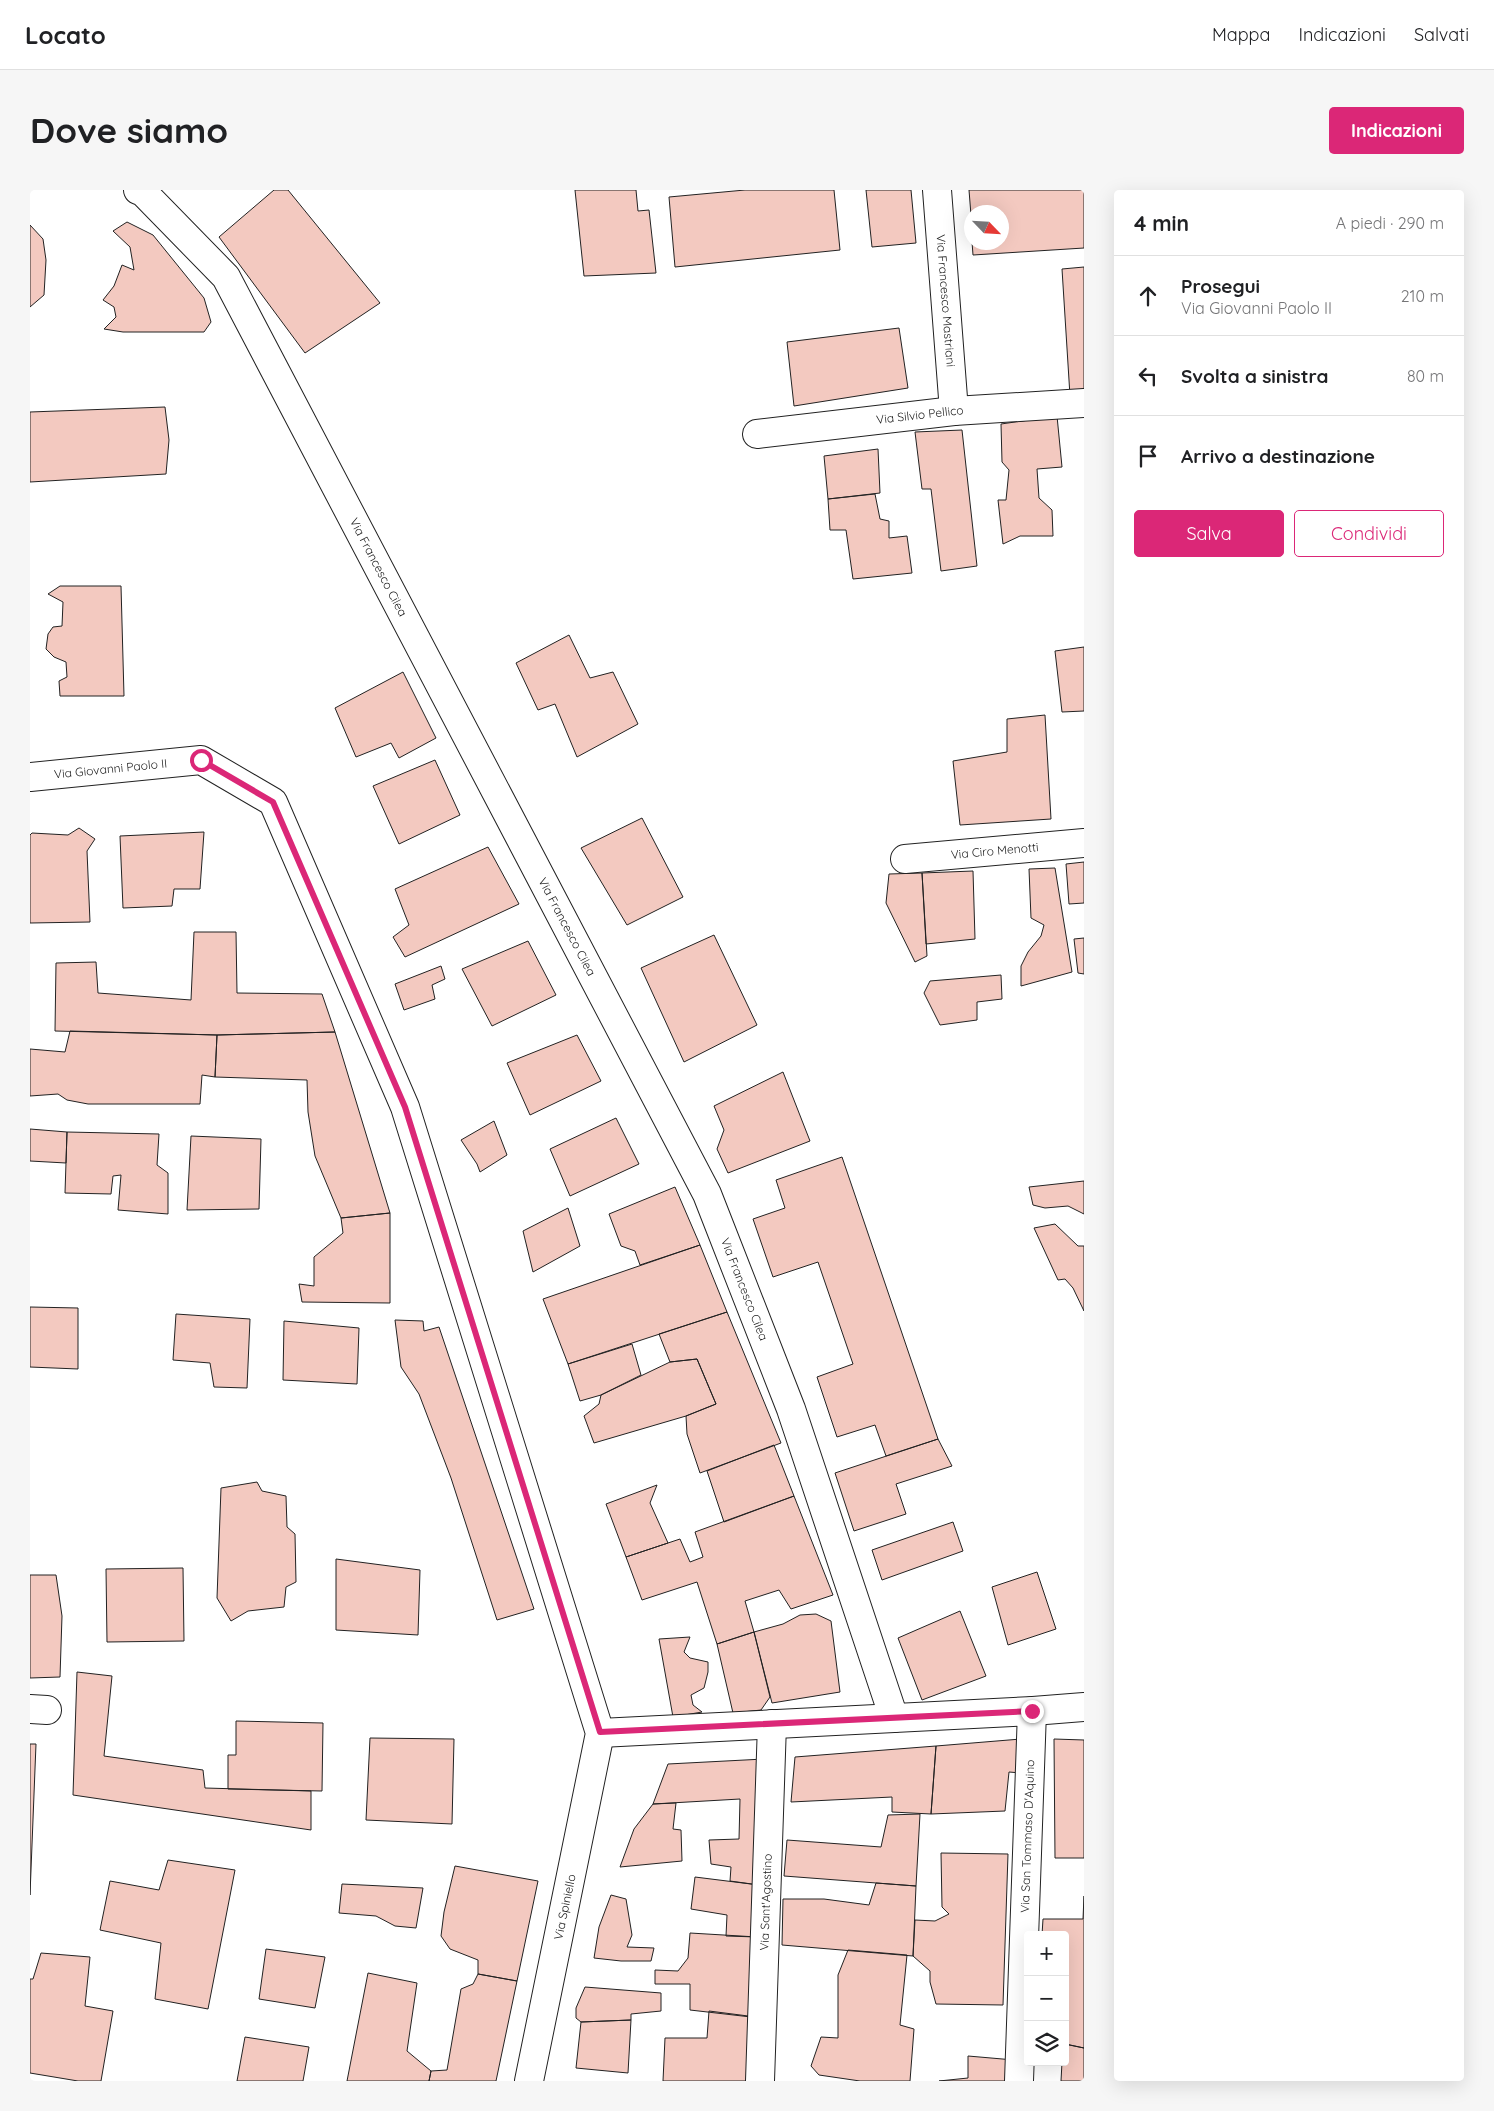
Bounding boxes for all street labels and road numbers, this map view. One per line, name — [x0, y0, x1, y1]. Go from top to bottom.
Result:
street label: Via Francesco Mastriani — [933, 234, 959, 367]
street label: Via Silvio Pellico — [875, 402, 964, 427]
street label: Via Francesco Cilea — [347, 515, 411, 619]
street label: Via Giovanni Paolo II — [53, 755, 168, 782]
street label: Via Ciro Menotti — [950, 839, 1039, 862]
street label: Via Francesco Cilea — [535, 875, 599, 978]
street label: Via Francesco Cilea — [718, 1236, 772, 1343]
street label: Via San Tommaso D'Aquino — [1017, 1759, 1037, 1913]
street label: Via Sant'Agostino — [756, 1853, 775, 1951]
street label: Via Spiniello — [550, 1873, 579, 1941]

